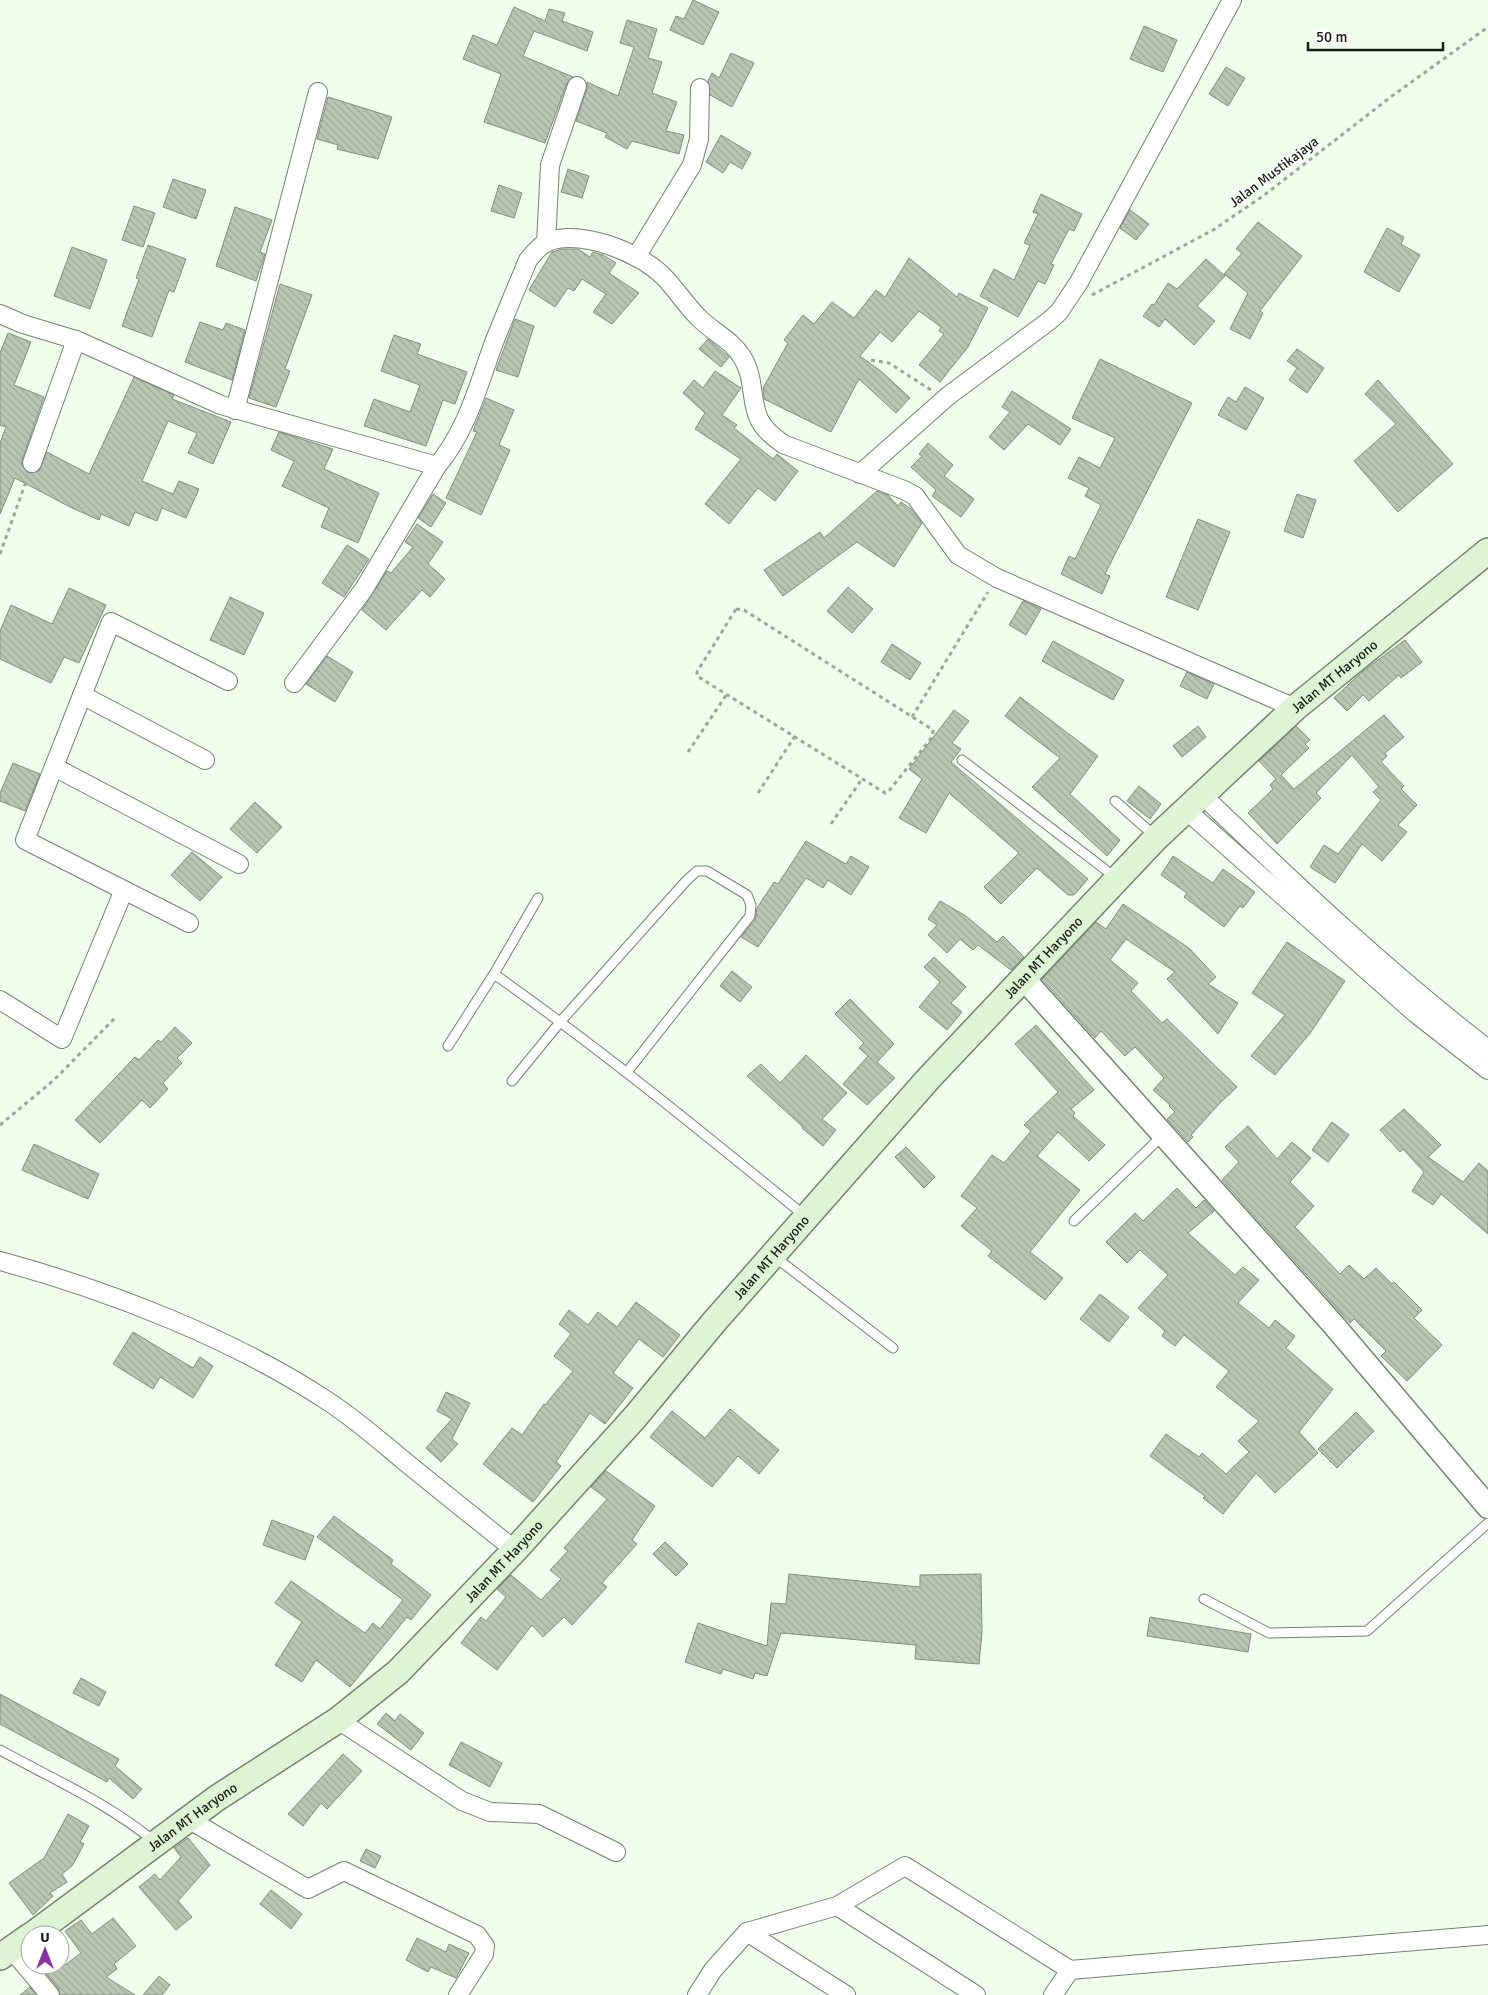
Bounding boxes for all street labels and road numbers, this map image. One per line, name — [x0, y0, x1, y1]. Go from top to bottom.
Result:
street label: Jalan Mustikajaya — [1226, 133, 1322, 211]
street label: Jalan MT Haryono — [1287, 636, 1381, 716]
street label: Jalan MT Haryono — [1000, 913, 1086, 1002]
street label: Jalan MT Haryono — [729, 1212, 813, 1303]
street label: Jalan MT Haryono — [461, 1517, 546, 1606]
street label: Jalan MT Haryono — [144, 1779, 240, 1855]

